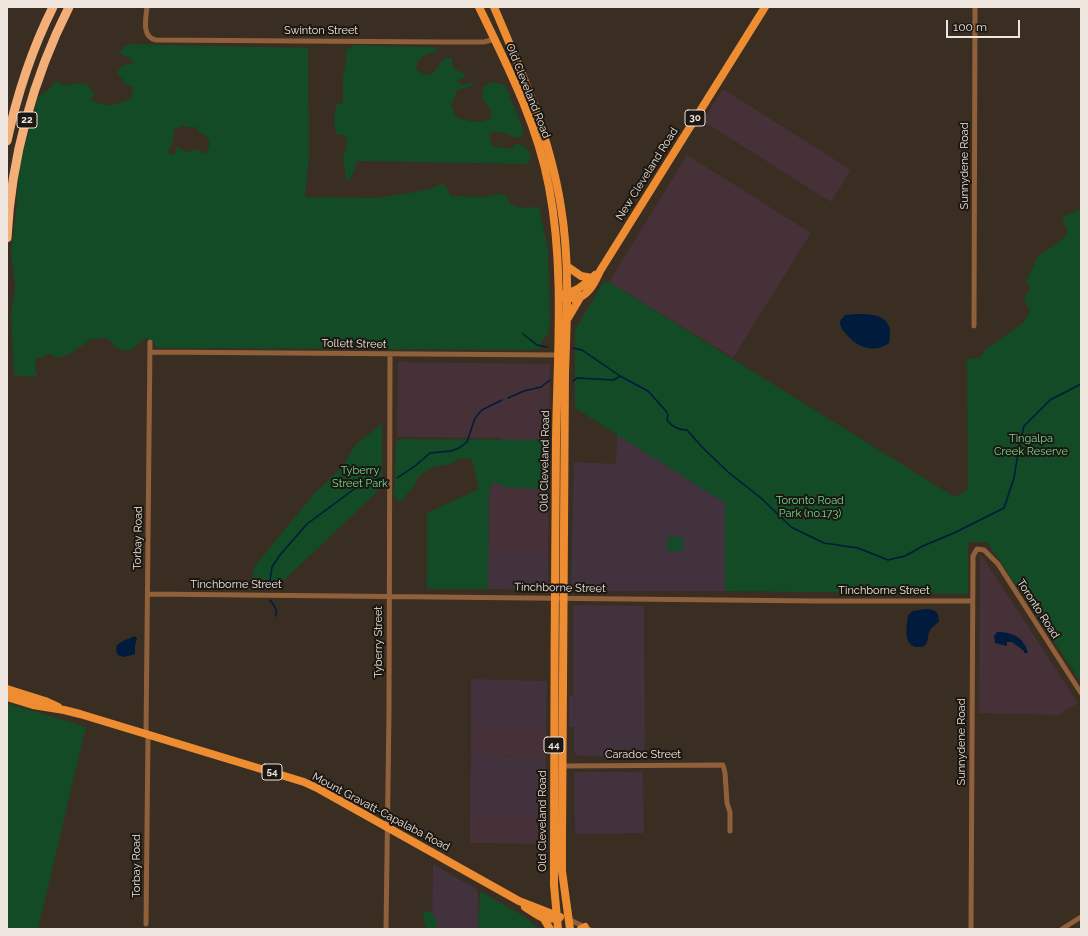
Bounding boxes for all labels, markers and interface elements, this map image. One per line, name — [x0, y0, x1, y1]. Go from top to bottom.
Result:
scale bar — [948, 12, 1022, 38]
text: 100 m — [953, 20, 987, 34]
street label: Swinton Street — [284, 24, 358, 38]
street label: Old Cleveland Road — [503, 42, 553, 140]
road number: 30 — [685, 110, 705, 126]
road number: 22 — [17, 112, 37, 128]
street label: Sunnydene Road — [958, 122, 972, 210]
street label: New Cleveland Road — [613, 125, 681, 223]
street label: Tollett Street — [321, 337, 387, 351]
street label: Old Cleveland Road — [538, 410, 552, 512]
park label: Tingalpa Creek Reserve — [994, 432, 1068, 458]
park label: Tyberry Street Park — [332, 464, 388, 490]
park label: Toronto Road Park (no.173) — [776, 494, 844, 520]
street label: Torbay Road — [131, 506, 145, 570]
street label: Toronto Road — [1014, 577, 1062, 641]
street label: Tinchborne Street — [190, 578, 282, 592]
street label: Tinchborne Street — [514, 581, 606, 595]
street label: Tinchborne Street — [838, 584, 930, 598]
street label: Tyberry Street — [372, 606, 386, 678]
street label: Sunnydene Road — [955, 698, 969, 786]
road number: 44 — [544, 737, 564, 753]
street label: Caradoc Street — [605, 748, 681, 762]
road number: 54 — [262, 764, 282, 780]
street label: Mount Gravatt-Capalaba Road — [310, 770, 452, 854]
street label: Old Cleveland Road — [536, 770, 550, 872]
street label: Torbay Road — [130, 834, 144, 898]

